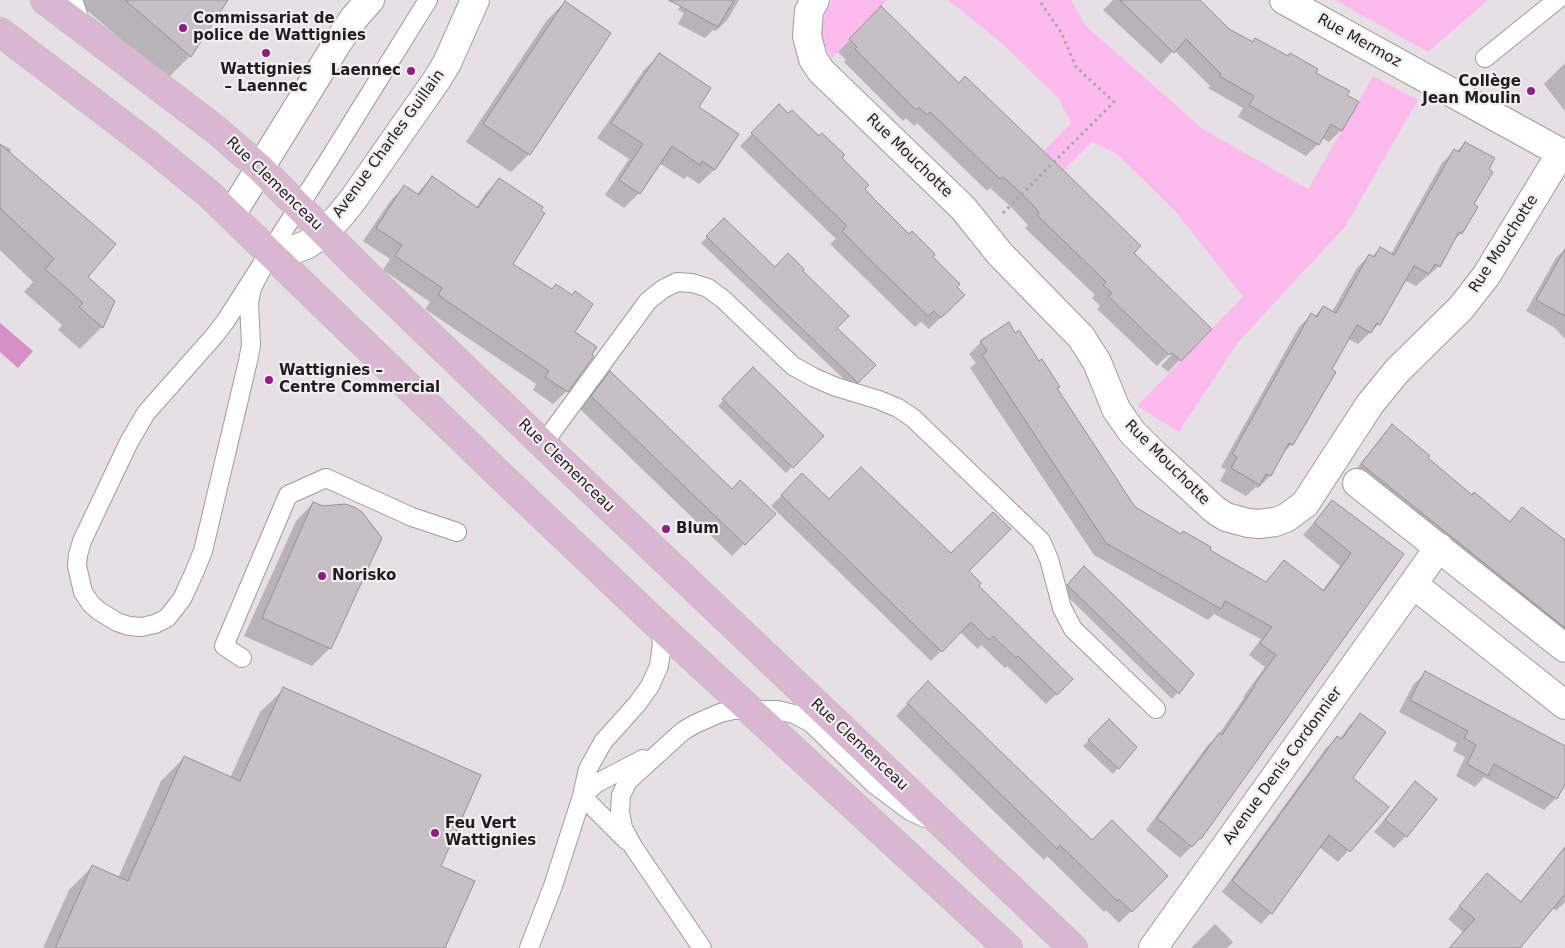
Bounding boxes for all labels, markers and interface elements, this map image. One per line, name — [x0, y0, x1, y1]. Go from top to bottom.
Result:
place label: Commissariat de police de Wattignies — [193, 10, 366, 45]
street label: Rue Mermoz — [1314, 11, 1404, 71]
marker: Commissariat de police de Wattignies — [177, 22, 189, 34]
marker: Wattignies – Laennec — [260, 47, 272, 59]
place label: Wattignies – Laennec — [220, 61, 312, 96]
place label: Laennec — [331, 62, 401, 80]
marker: Laennec — [405, 65, 417, 77]
street label: Avenue Charles Guillain — [329, 67, 449, 221]
place label: Collège Jean Moulin — [1422, 73, 1521, 108]
marker: Collège Jean Moulin — [1525, 85, 1537, 97]
street label: Rue Mouchotte — [862, 110, 956, 202]
street label: Rue Clemenceau — [222, 134, 326, 234]
street label: Rue Mouchotte — [1466, 192, 1542, 296]
place label: Wattignies – Centre Commercial — [279, 362, 440, 397]
marker: Wattignies – Centre Commercial — [263, 374, 275, 386]
street label: Rue Clemenceau — [514, 416, 618, 516]
street label: Rue Mouchotte — [1121, 417, 1213, 509]
place label: Blum — [676, 520, 719, 538]
marker: Blum — [660, 523, 672, 535]
place label: Norisko — [332, 567, 396, 585]
marker: Norisko — [316, 570, 328, 582]
street label: Avenue Denis Cordonnier — [1220, 684, 1346, 848]
street label: Rue Clemenceau — [807, 695, 911, 795]
place label: Feu Vert Wattignies — [445, 815, 536, 850]
marker: Feu Vert Wattignies — [429, 827, 441, 839]

